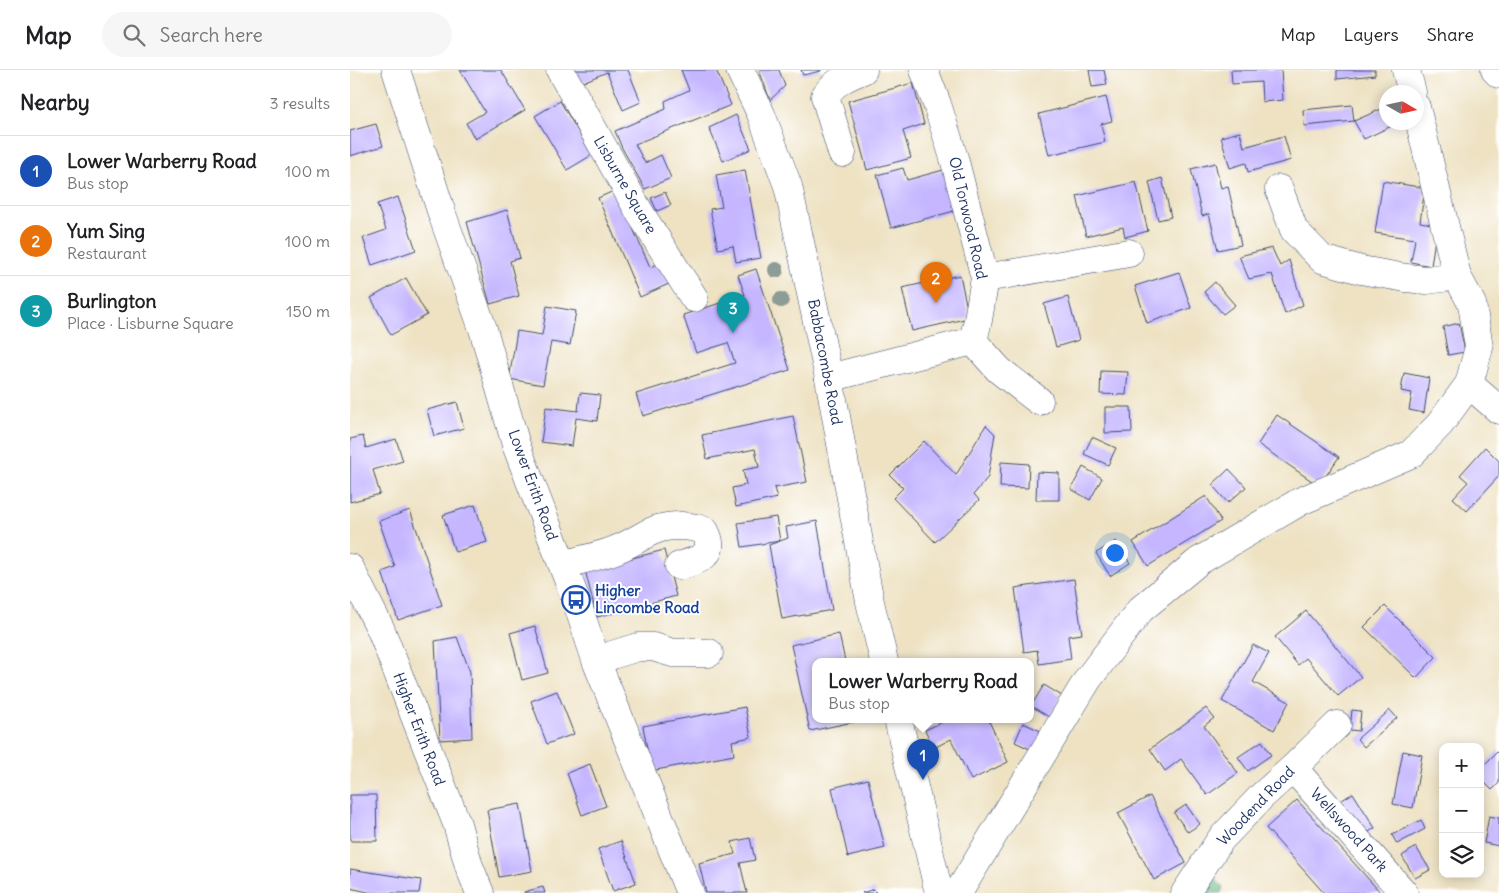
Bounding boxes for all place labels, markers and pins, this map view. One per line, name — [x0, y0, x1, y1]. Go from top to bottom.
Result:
pin: 2 — [920, 262, 952, 303]
pin: 3 — [717, 292, 749, 333]
place label: Higher Lincombe Road — [595, 581, 700, 617]
bus stop icon: Higher Lincombe Road — [561, 585, 591, 615]
pin: 1 — [907, 739, 939, 780]

